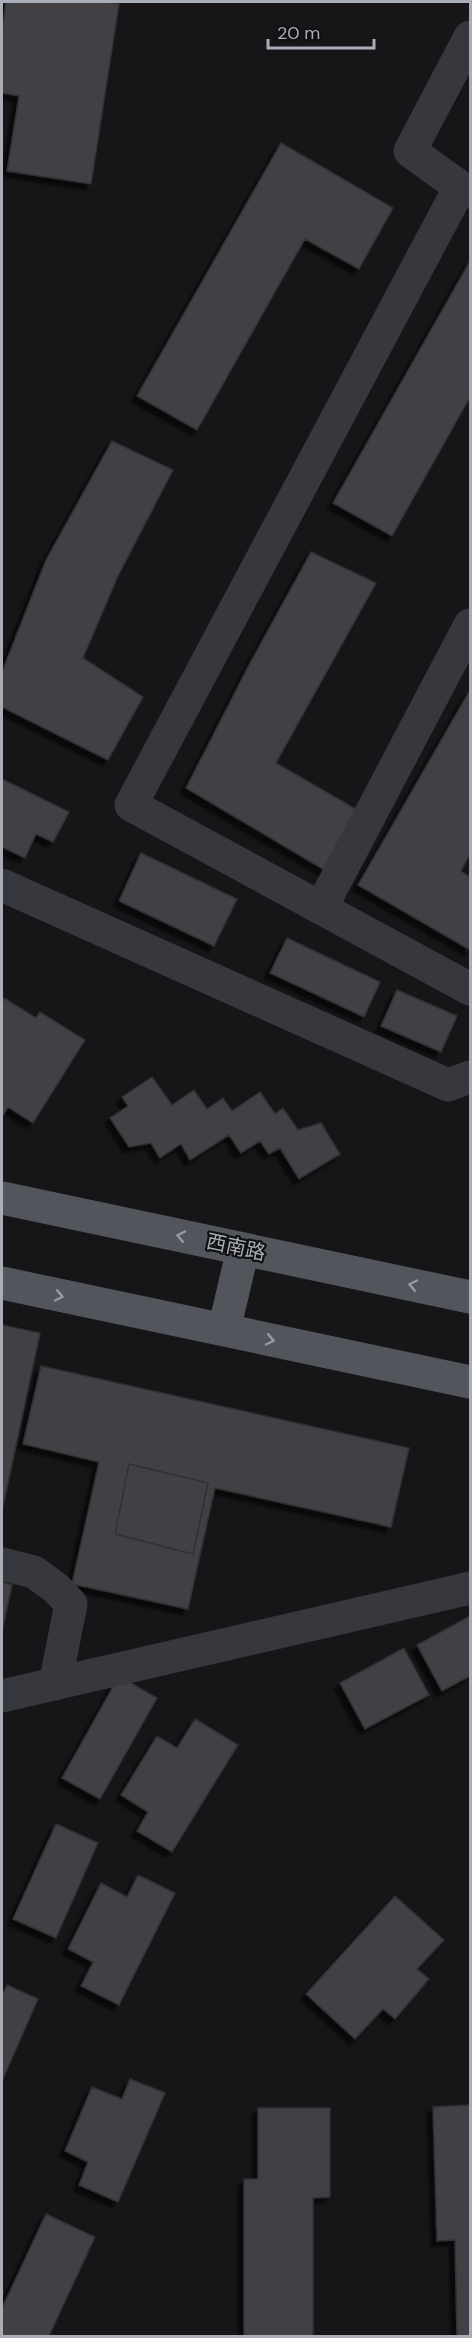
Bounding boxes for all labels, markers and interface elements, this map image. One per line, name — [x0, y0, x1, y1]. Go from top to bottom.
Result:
scale bar — [268, 12, 374, 50]
text: 20 m — [277, 21, 320, 45]
street label: 西南路 — [204, 1228, 268, 1266]
one-way arrow — [177, 1230, 187, 1243]
one-way arrow — [409, 1279, 419, 1292]
one-way arrow — [53, 1288, 63, 1301]
one-way arrow — [265, 1333, 275, 1346]

